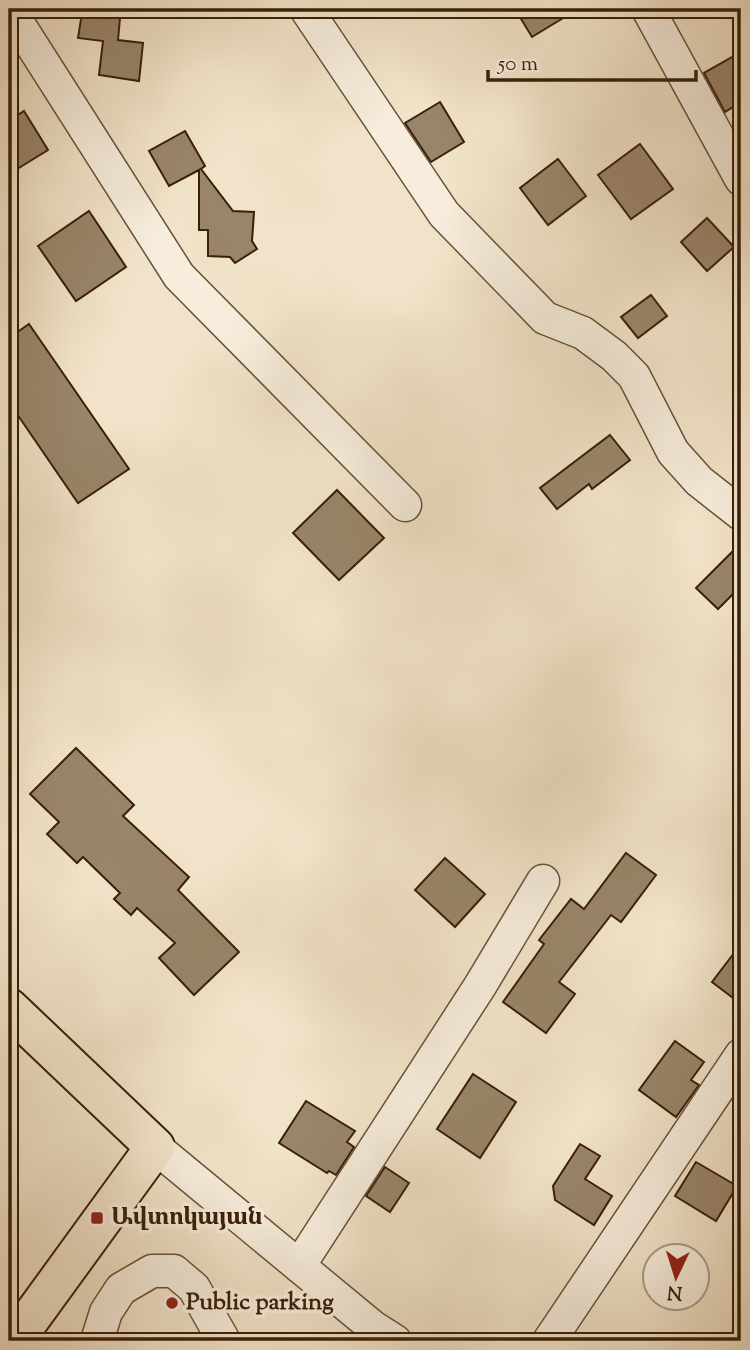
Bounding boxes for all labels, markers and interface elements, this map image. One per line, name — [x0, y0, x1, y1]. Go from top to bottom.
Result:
scale bar — [488, 38, 696, 82]
text: 50 m — [497, 50, 538, 80]
place label: Ավտոկայան — [111, 1201, 262, 1235]
marker: Ավտոկայան — [89, 1210, 105, 1226]
north arrow — [642, 1242, 712, 1312]
text: N — [666, 1277, 683, 1305]
place label: Public parking — [186, 1286, 334, 1320]
marker: Public parking — [164, 1295, 180, 1311]

